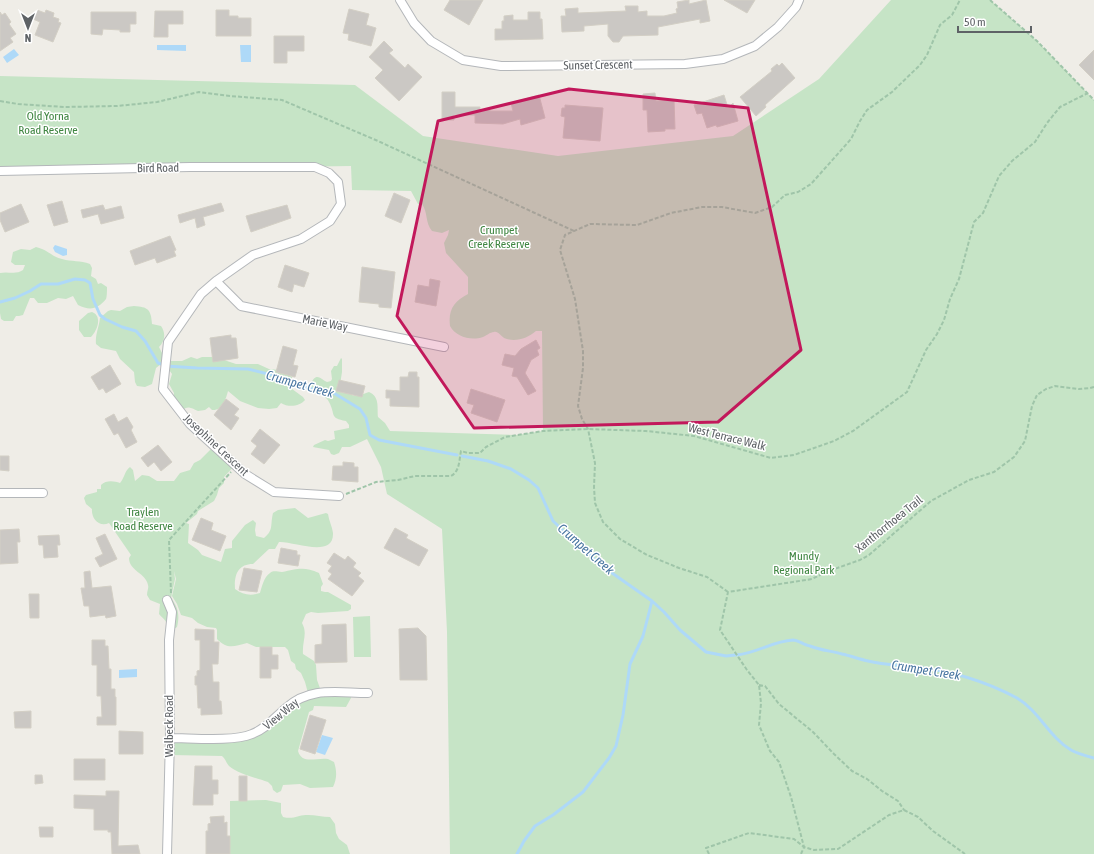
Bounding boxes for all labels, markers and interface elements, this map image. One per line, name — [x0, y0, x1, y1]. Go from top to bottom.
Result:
north arrow — [8, 8, 48, 48]
scale bar — [958, 8, 1031, 34]
text: 50 m — [964, 15, 986, 29]
text: N — [25, 32, 31, 44]
street label: Sunset Crescent — [563, 57, 633, 73]
park label: Old Yorna Road Reserve — [18, 109, 78, 137]
street label: Bird Road — [137, 161, 179, 175]
park label: Crumpet Creek Reserve — [468, 223, 530, 251]
street label: Marie Way — [301, 312, 349, 334]
water label: Crumpet Creek — [265, 367, 336, 401]
street label: Josephine Crescent — [180, 411, 252, 479]
street label: West Terrace Walk — [687, 421, 768, 454]
street label: Xanthorrhoea Trail — [853, 492, 926, 555]
park label: Traylen Road Reserve — [113, 505, 173, 533]
water label: Crumpet Creek — [555, 521, 617, 578]
park label: Mundy Regional Park — [773, 549, 835, 577]
water label: Crumpet Creek — [891, 657, 962, 683]
street label: Walbeck Road — [162, 695, 176, 757]
street label: View Way — [260, 695, 302, 733]

